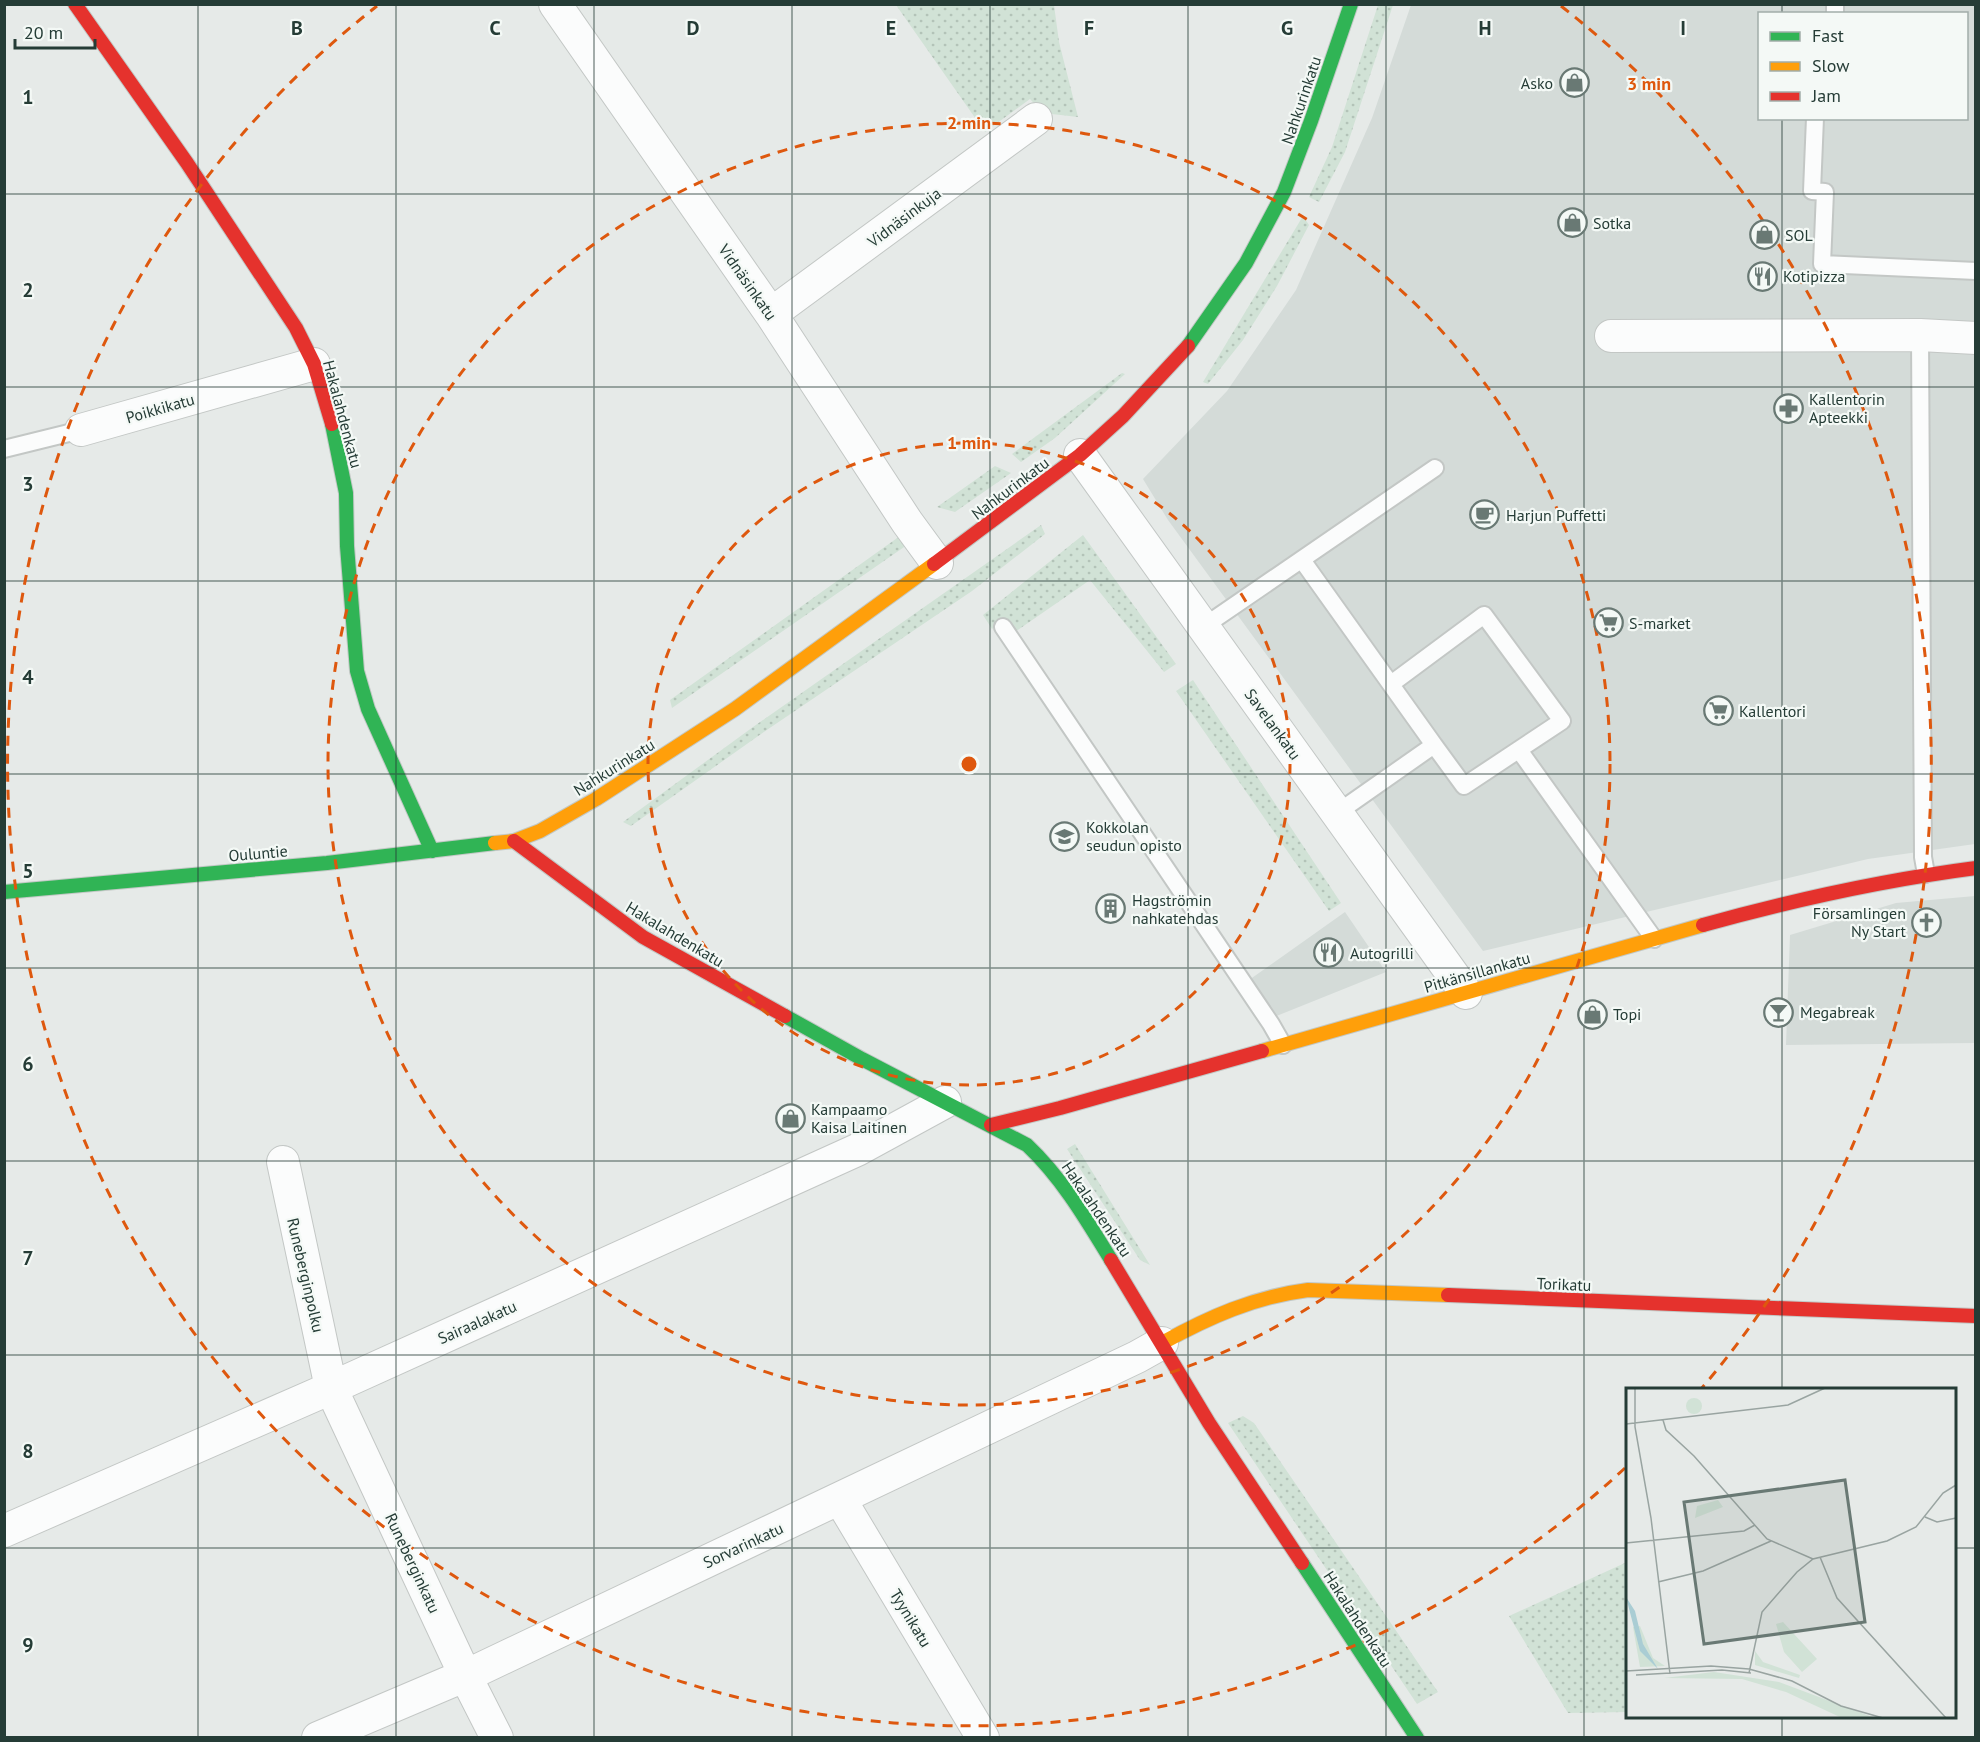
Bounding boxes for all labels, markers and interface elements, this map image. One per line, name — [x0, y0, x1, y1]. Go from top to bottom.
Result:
scale bar — [15, 12, 94, 50]
legend — [1758, 12, 1968, 120]
text: B — [291, 15, 303, 41]
text: C — [489, 15, 501, 41]
text: D — [687, 15, 700, 41]
text: E — [886, 15, 896, 41]
text: F — [1084, 15, 1094, 41]
text: G — [1281, 15, 1293, 41]
text: H — [1478, 15, 1492, 41]
text: I — [1680, 15, 1686, 41]
text: 20 m — [24, 21, 63, 44]
text: Fast — [1812, 24, 1844, 47]
street label: Nahkurinkatu — [1277, 53, 1325, 147]
text: Slow — [1812, 54, 1850, 77]
shop icon: Asko — [1558, 67, 1590, 99]
text: 3 min — [1627, 72, 1671, 95]
place label: Asko — [1521, 73, 1553, 93]
text: 1 — [22, 84, 34, 110]
text: Jam — [1811, 84, 1841, 107]
text: 2 min — [947, 111, 991, 134]
street label: Vidnäsinkuja — [862, 183, 945, 252]
shop icon: Sotka — [1556, 207, 1588, 239]
place label: Sotka — [1593, 213, 1631, 233]
shop icon: SOL — [1748, 219, 1780, 251]
place label: SOL — [1785, 225, 1813, 245]
street label: Vidnäsinkatu — [714, 239, 781, 324]
restaurant icon: Kotipizza — [1746, 260, 1778, 292]
place label: Kotipizza — [1783, 266, 1845, 286]
text: 2 — [22, 277, 34, 303]
street label: Hakalahdenkatu — [319, 358, 367, 470]
street label: Poikkikatu — [123, 389, 197, 427]
place label: Kallentorin Apteekki — [1809, 389, 1885, 427]
pharmacy icon: Kallentorin Apteekki — [1772, 392, 1804, 424]
text: 1 min — [947, 431, 991, 454]
street label: Nahkurinkatu — [967, 452, 1053, 524]
text: 3 — [22, 471, 34, 497]
cafe icon: Harjun Puffetti — [1469, 499, 1501, 531]
place label: Harjun Puffetti — [1506, 505, 1606, 525]
supermarket icon: S-market — [1592, 607, 1624, 639]
place label: S-market — [1629, 613, 1691, 633]
text: 4 — [22, 664, 34, 690]
street label: Savelankatu — [1240, 685, 1306, 763]
supermarket icon: Kallentori — [1702, 695, 1734, 727]
place label: Kallentori — [1739, 701, 1806, 721]
street label: Nahkurinkatu — [570, 734, 658, 800]
centre of rings — [959, 754, 979, 774]
place label: Kokkolan seudun opisto — [1086, 817, 1182, 855]
school or university icon: Kokkolan seudun opisto — [1049, 820, 1081, 852]
street label: Ouluntie — [228, 840, 288, 866]
text: 5 — [22, 858, 34, 884]
place label: Hagströmin nahkatehdas — [1132, 890, 1219, 928]
building icon: Hagströmin nahkatehdas — [1095, 893, 1127, 925]
street label: Hakalahdenkatu — [622, 897, 728, 971]
place label: Församlingen Ny Start — [1813, 903, 1907, 941]
church icon: Församlingen Ny Start — [1911, 906, 1943, 938]
restaurant icon: Autogrilli — [1313, 937, 1345, 969]
place label: Autogrilli — [1350, 943, 1414, 963]
street label: Pitkänsillankatu — [1422, 947, 1532, 997]
bar icon: Megabreak — [1763, 996, 1795, 1028]
shop icon: Topi — [1576, 998, 1608, 1030]
place label: Megabreak — [1800, 1002, 1875, 1022]
place label: Topi — [1613, 1004, 1641, 1024]
text: 6 — [22, 1051, 34, 1077]
place label: Kampaamo Kaisa Laitinen — [811, 1099, 907, 1137]
shop icon: Kampaamo Kaisa Laitinen — [774, 1102, 806, 1134]
street label: Hakalahdenkatu — [1058, 1157, 1136, 1261]
street label: Runeberginpolku — [283, 1216, 329, 1334]
text: 7 — [22, 1245, 34, 1271]
street label: Torikatu — [1536, 1273, 1592, 1295]
street label: Sairaalakatu — [434, 1296, 520, 1348]
inset map — [1626, 1388, 1956, 1718]
text: 8 — [22, 1438, 34, 1464]
street label: Runeberginkatu — [381, 1510, 445, 1616]
street label: Sorvarinkatu — [700, 1518, 786, 1572]
street label: Hakalahdenkatu — [1319, 1567, 1397, 1671]
street label: Tyynikatu — [886, 1585, 936, 1651]
text: 9 — [22, 1632, 34, 1658]

